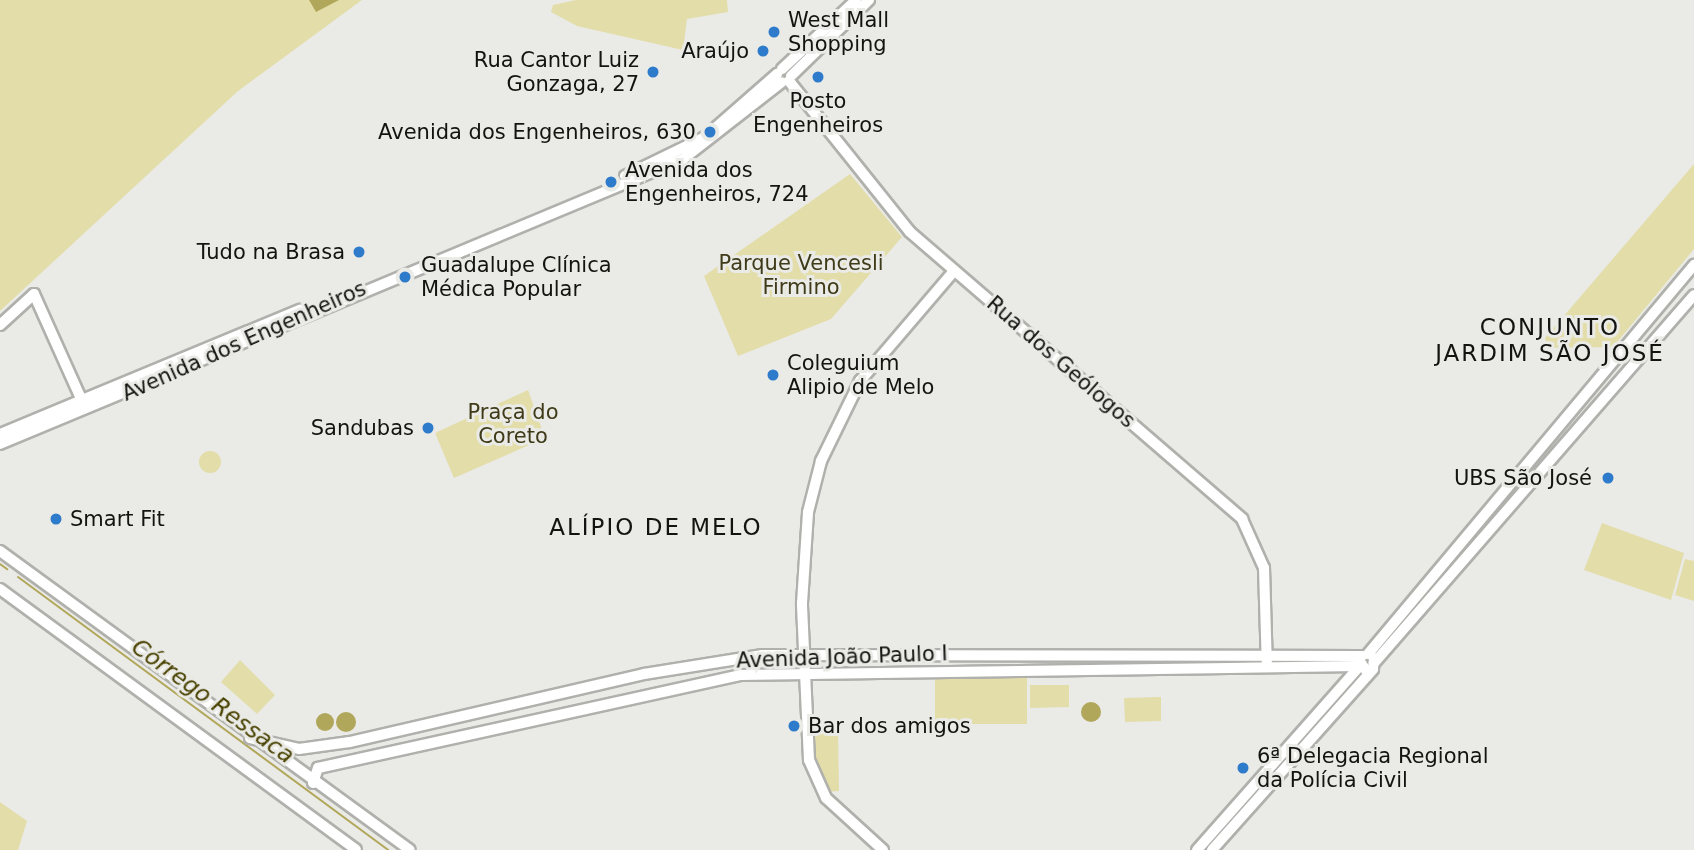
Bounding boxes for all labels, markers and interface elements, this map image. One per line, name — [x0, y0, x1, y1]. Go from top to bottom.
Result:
place label: West Mall Shopping — [788, 7, 889, 57]
marker: West Mall Shopping — [766, 24, 782, 40]
place label: Araújo — [681, 38, 749, 64]
marker: Araújo — [755, 43, 771, 59]
place label: Rua Cantor Luiz Gonzaga, 27 — [474, 47, 639, 97]
marker: Rua Cantor Luiz Gonzaga, 27 — [645, 64, 661, 80]
marker: Posto Engenheiros — [810, 69, 826, 85]
place label: Posto Engenheiros — [753, 88, 883, 138]
place label: Avenida dos Engenheiros, 630 — [378, 119, 696, 145]
marker: Avenida dos Engenheiros, 630 — [702, 124, 718, 140]
place label: Avenida dos Engenheiros, 724 — [625, 157, 809, 207]
marker: Avenida dos Engenheiros, 724 — [603, 174, 619, 190]
place label: Tudo na Brasa — [197, 239, 345, 265]
marker: Tudo na Brasa — [351, 244, 367, 260]
park label: Parque Vencesli Firmino — [718, 250, 884, 300]
place label: Guadalupe Clínica Médica Popular — [421, 252, 612, 302]
marker: Guadalupe Clínica Médica Popular — [395, 267, 415, 287]
street label: Avenida dos Engenheiros — [118, 276, 370, 406]
street label: Rua dos Geólogos — [982, 291, 1140, 433]
district label: CONJUNTO JARDIM SÃO JOSÉ — [1437, 313, 1663, 367]
place label: Coleguium Alipio de Melo — [787, 350, 934, 400]
marker: Coleguium Alipio de Melo — [765, 367, 781, 383]
park label: Praça do Coreto — [467, 399, 559, 449]
place label: Sandubas — [311, 415, 414, 441]
marker: Sandubas — [420, 420, 436, 436]
place label: UBS São José — [1454, 465, 1592, 491]
marker: UBS São José — [1598, 468, 1618, 488]
place label: Smart Fit — [70, 506, 165, 532]
marker: Smart Fit — [48, 511, 64, 527]
district label: ALÍPIO DE MELO — [551, 513, 761, 541]
water label: Córrego Ressaca — [126, 633, 300, 769]
street label: Avenida João Paulo I — [736, 641, 948, 673]
place label: Bar dos amigos — [808, 713, 971, 739]
marker: Bar dos amigos — [786, 718, 802, 734]
place label: 6ª Delegacia Regional da Polícia Civil — [1257, 743, 1488, 793]
marker: 6ª Delegacia Regional da Polícia Civil — [1235, 760, 1251, 776]

